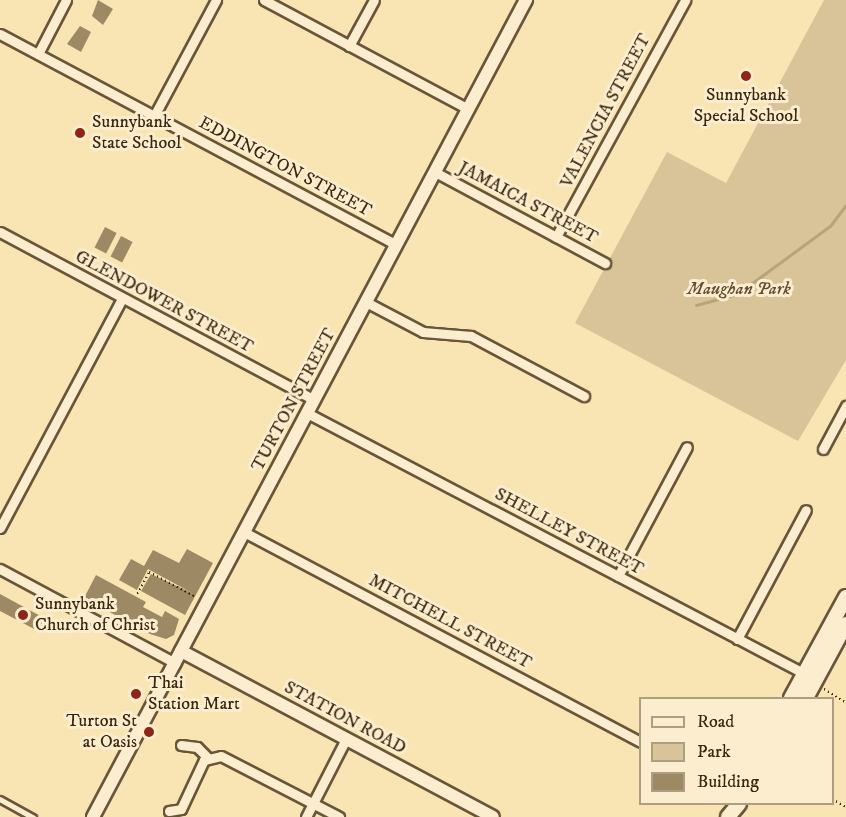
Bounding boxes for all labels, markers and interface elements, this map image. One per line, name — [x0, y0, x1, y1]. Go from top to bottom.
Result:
street label: VALENCIA STREET — [556, 30, 656, 192]
marker: Sunnybank Special School — [739, 69, 753, 83]
place label: Sunnybank Special School — [694, 85, 798, 128]
place label: Sunnybank State School — [92, 112, 181, 154]
street label: EDDINGTON STREET — [195, 112, 375, 222]
marker: Sunnybank State School — [73, 126, 87, 140]
street label: JAMAICA STREET — [454, 157, 602, 249]
street label: GLENDOWER STREET — [71, 246, 257, 358]
park label: Maughan Park — [687, 278, 791, 300]
street label: TURTON STREET — [247, 325, 341, 475]
street label: SHELLEY STREET — [491, 484, 647, 580]
street label: MITCHELL STREET — [365, 570, 535, 674]
place label: Sunnybank Church of Christ — [35, 594, 155, 636]
marker: Sunnybank Church of Christ — [16, 608, 30, 622]
place label: Thai Station Mart — [148, 673, 240, 716]
street label: STATION ROAD — [280, 677, 410, 759]
marker: Thai Station Mart — [129, 687, 143, 701]
legend — [639, 697, 834, 805]
place label: Turton St at Oasis — [66, 711, 137, 754]
text: Road — [697, 711, 734, 733]
marker: Turton St at Oasis — [142, 725, 156, 739]
text: Park — [697, 741, 731, 763]
text: Building — [697, 771, 759, 793]

